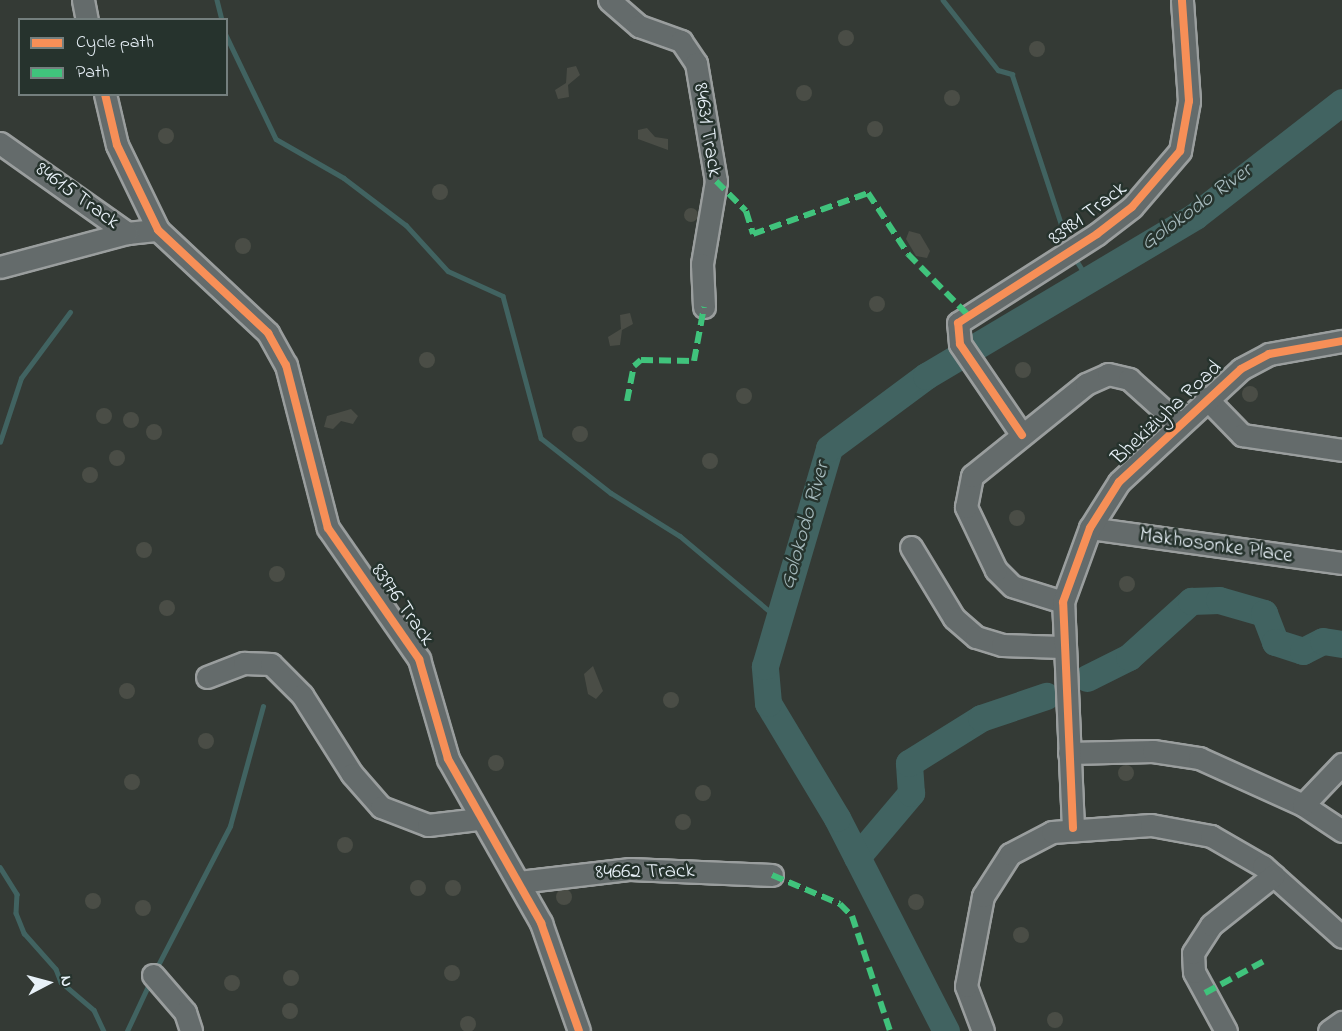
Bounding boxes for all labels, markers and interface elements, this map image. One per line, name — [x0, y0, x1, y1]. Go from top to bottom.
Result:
legend — [18, 18, 228, 96]
text: Cycle path — [76, 30, 154, 56]
text: Path — [76, 60, 110, 86]
street label: 84631 Track — [687, 81, 727, 179]
street label: 84615 Track — [30, 157, 124, 235]
water label: Golokodo River — [1136, 159, 1258, 257]
street label: 83981 Track — [1044, 177, 1132, 251]
street label: Bhekiziyha Road — [1107, 355, 1227, 471]
water label: Golokodo River — [775, 459, 837, 593]
street label: Makhosonke Place — [1138, 523, 1294, 569]
street label: 83976 Track — [365, 559, 439, 651]
street label: 84662 Track — [595, 859, 695, 885]
north arrow — [18, 953, 78, 1013]
text: N — [53, 974, 78, 988]

